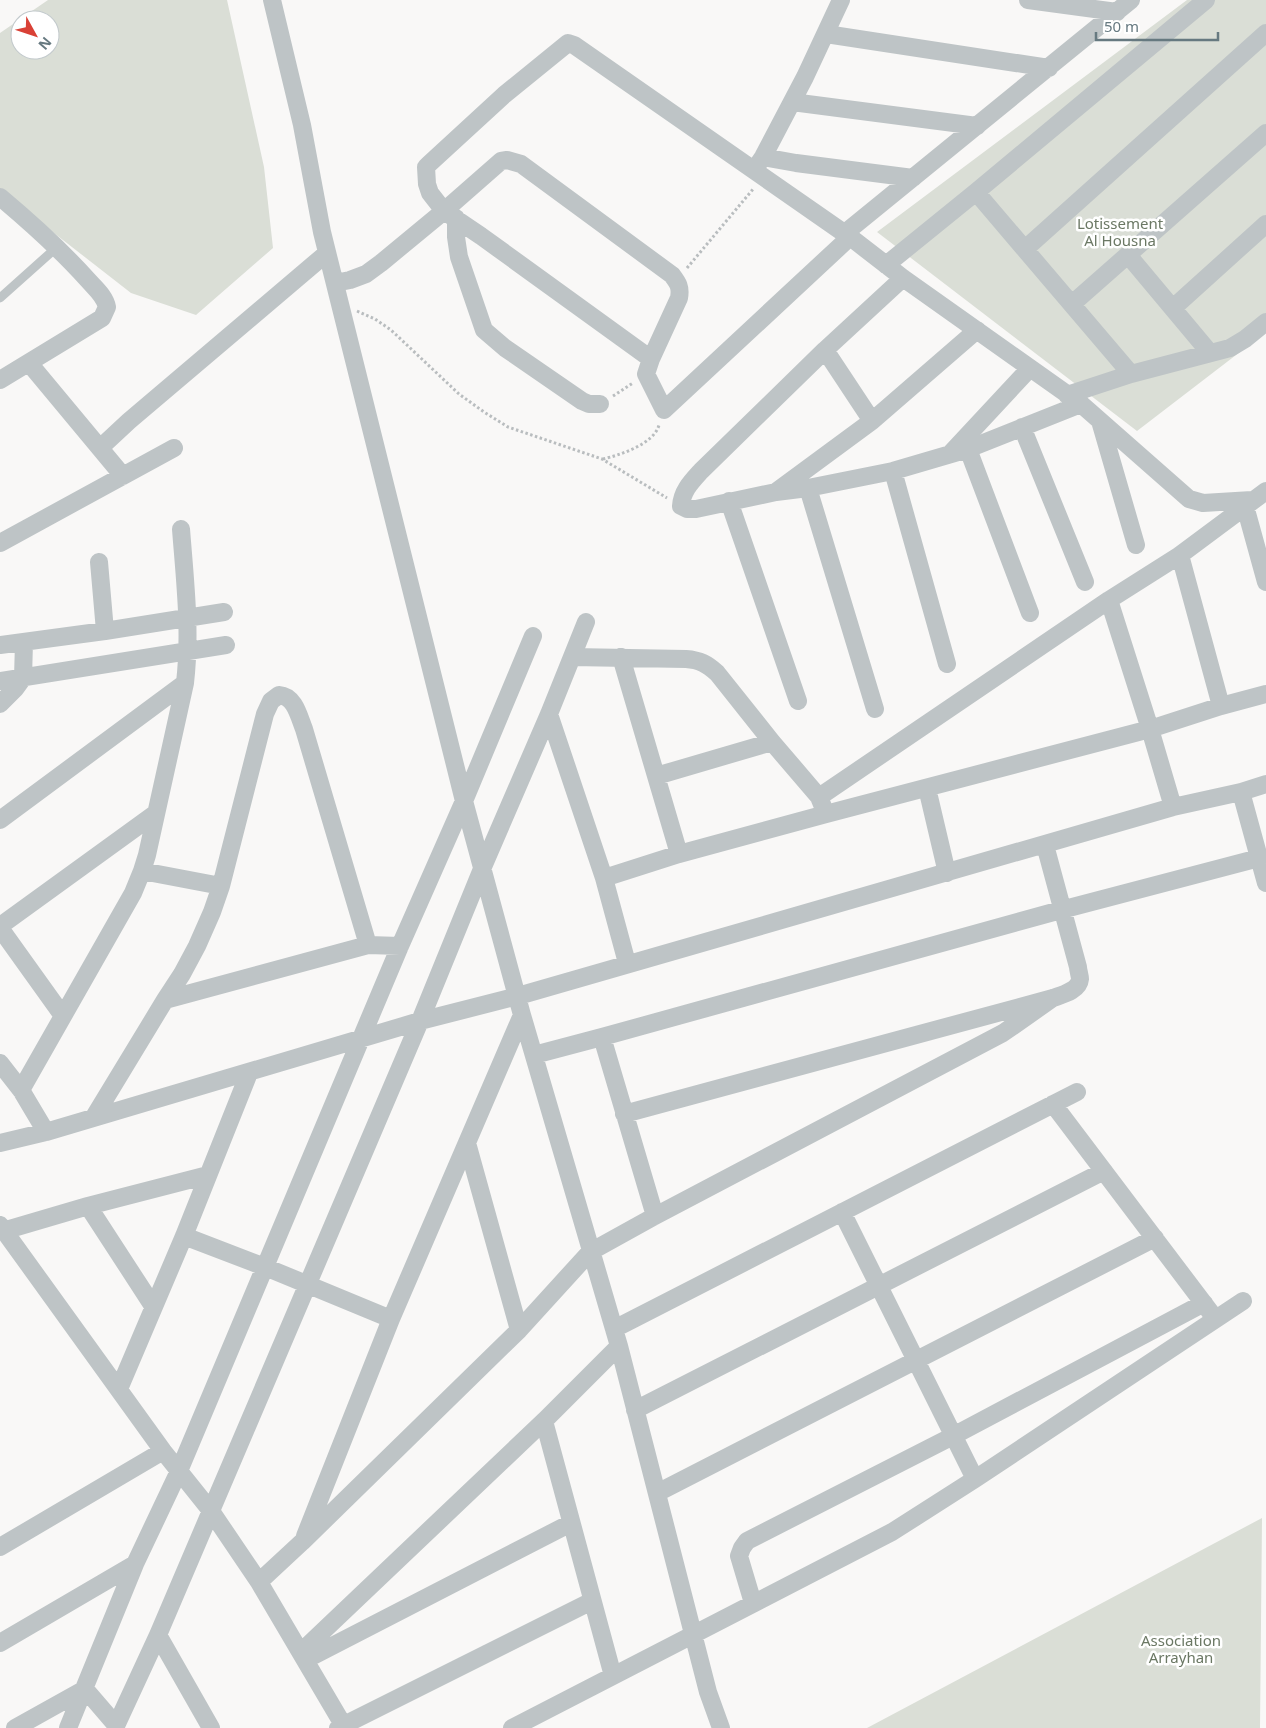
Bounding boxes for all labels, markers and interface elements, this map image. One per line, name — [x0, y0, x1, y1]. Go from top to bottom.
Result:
north arrow — [10, 10, 60, 60]
scale bar — [1096, 10, 1218, 42]
text: 50 m — [1104, 16, 1139, 36]
text: N — [34, 33, 56, 54]
park label: Lotissement Al Housna — [1077, 213, 1164, 250]
park label: Association Arrayhan — [1141, 1630, 1221, 1667]

